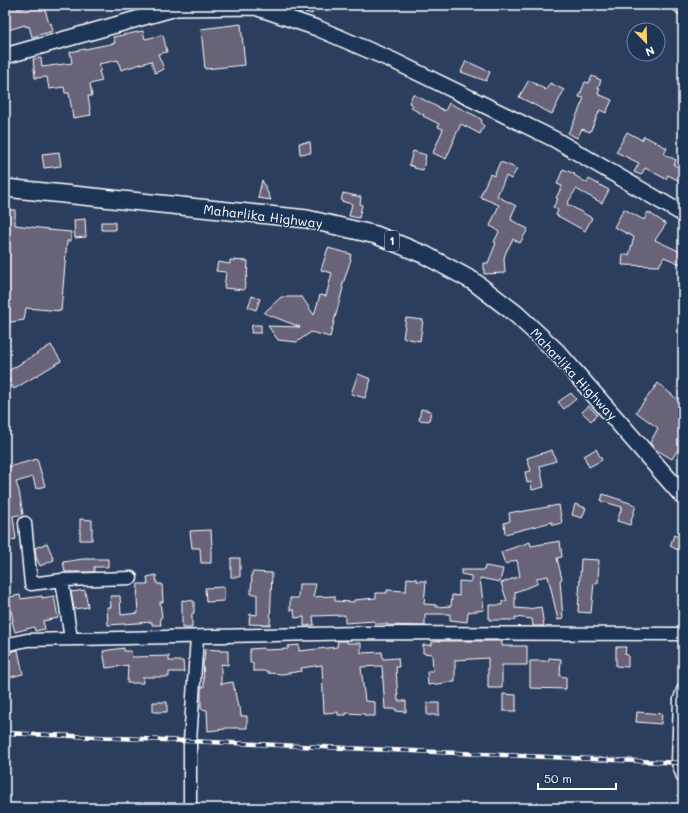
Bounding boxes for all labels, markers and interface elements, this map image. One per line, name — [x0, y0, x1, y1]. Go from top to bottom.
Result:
north arrow — [626, 22, 666, 62]
text: N — [643, 43, 657, 60]
street label: Maharlika Highway — [203, 200, 324, 231]
road number: 1 — [385, 231, 399, 251]
street label: Maharlika Highway — [527, 324, 622, 423]
scale bar — [538, 765, 616, 791]
text: 50 m — [544, 770, 572, 786]

